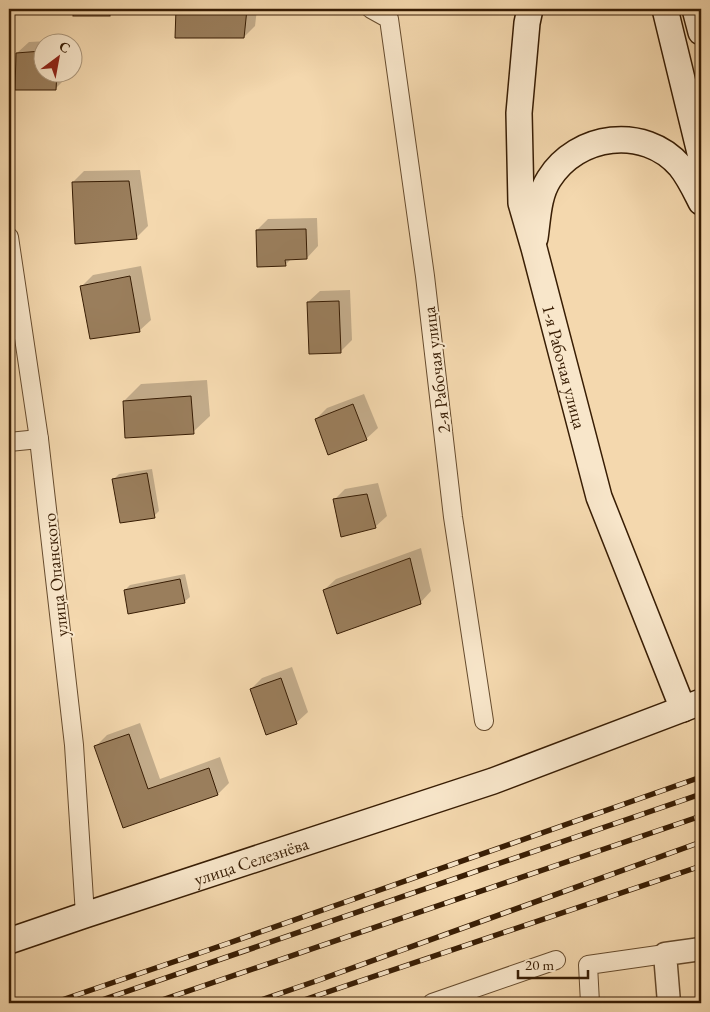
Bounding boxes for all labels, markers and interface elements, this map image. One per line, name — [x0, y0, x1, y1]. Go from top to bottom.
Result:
north arrow — [32, 32, 82, 82]
text: С — [56, 37, 74, 57]
street label: 1-я Рабочая улица — [538, 302, 592, 432]
street label: 2-я Рабочая улица — [417, 305, 455, 435]
street label: улица Опанского — [37, 512, 73, 638]
street label: улица Селезнёва — [191, 831, 312, 890]
scale bar — [518, 947, 588, 979]
text: 20 m — [525, 955, 554, 974]

